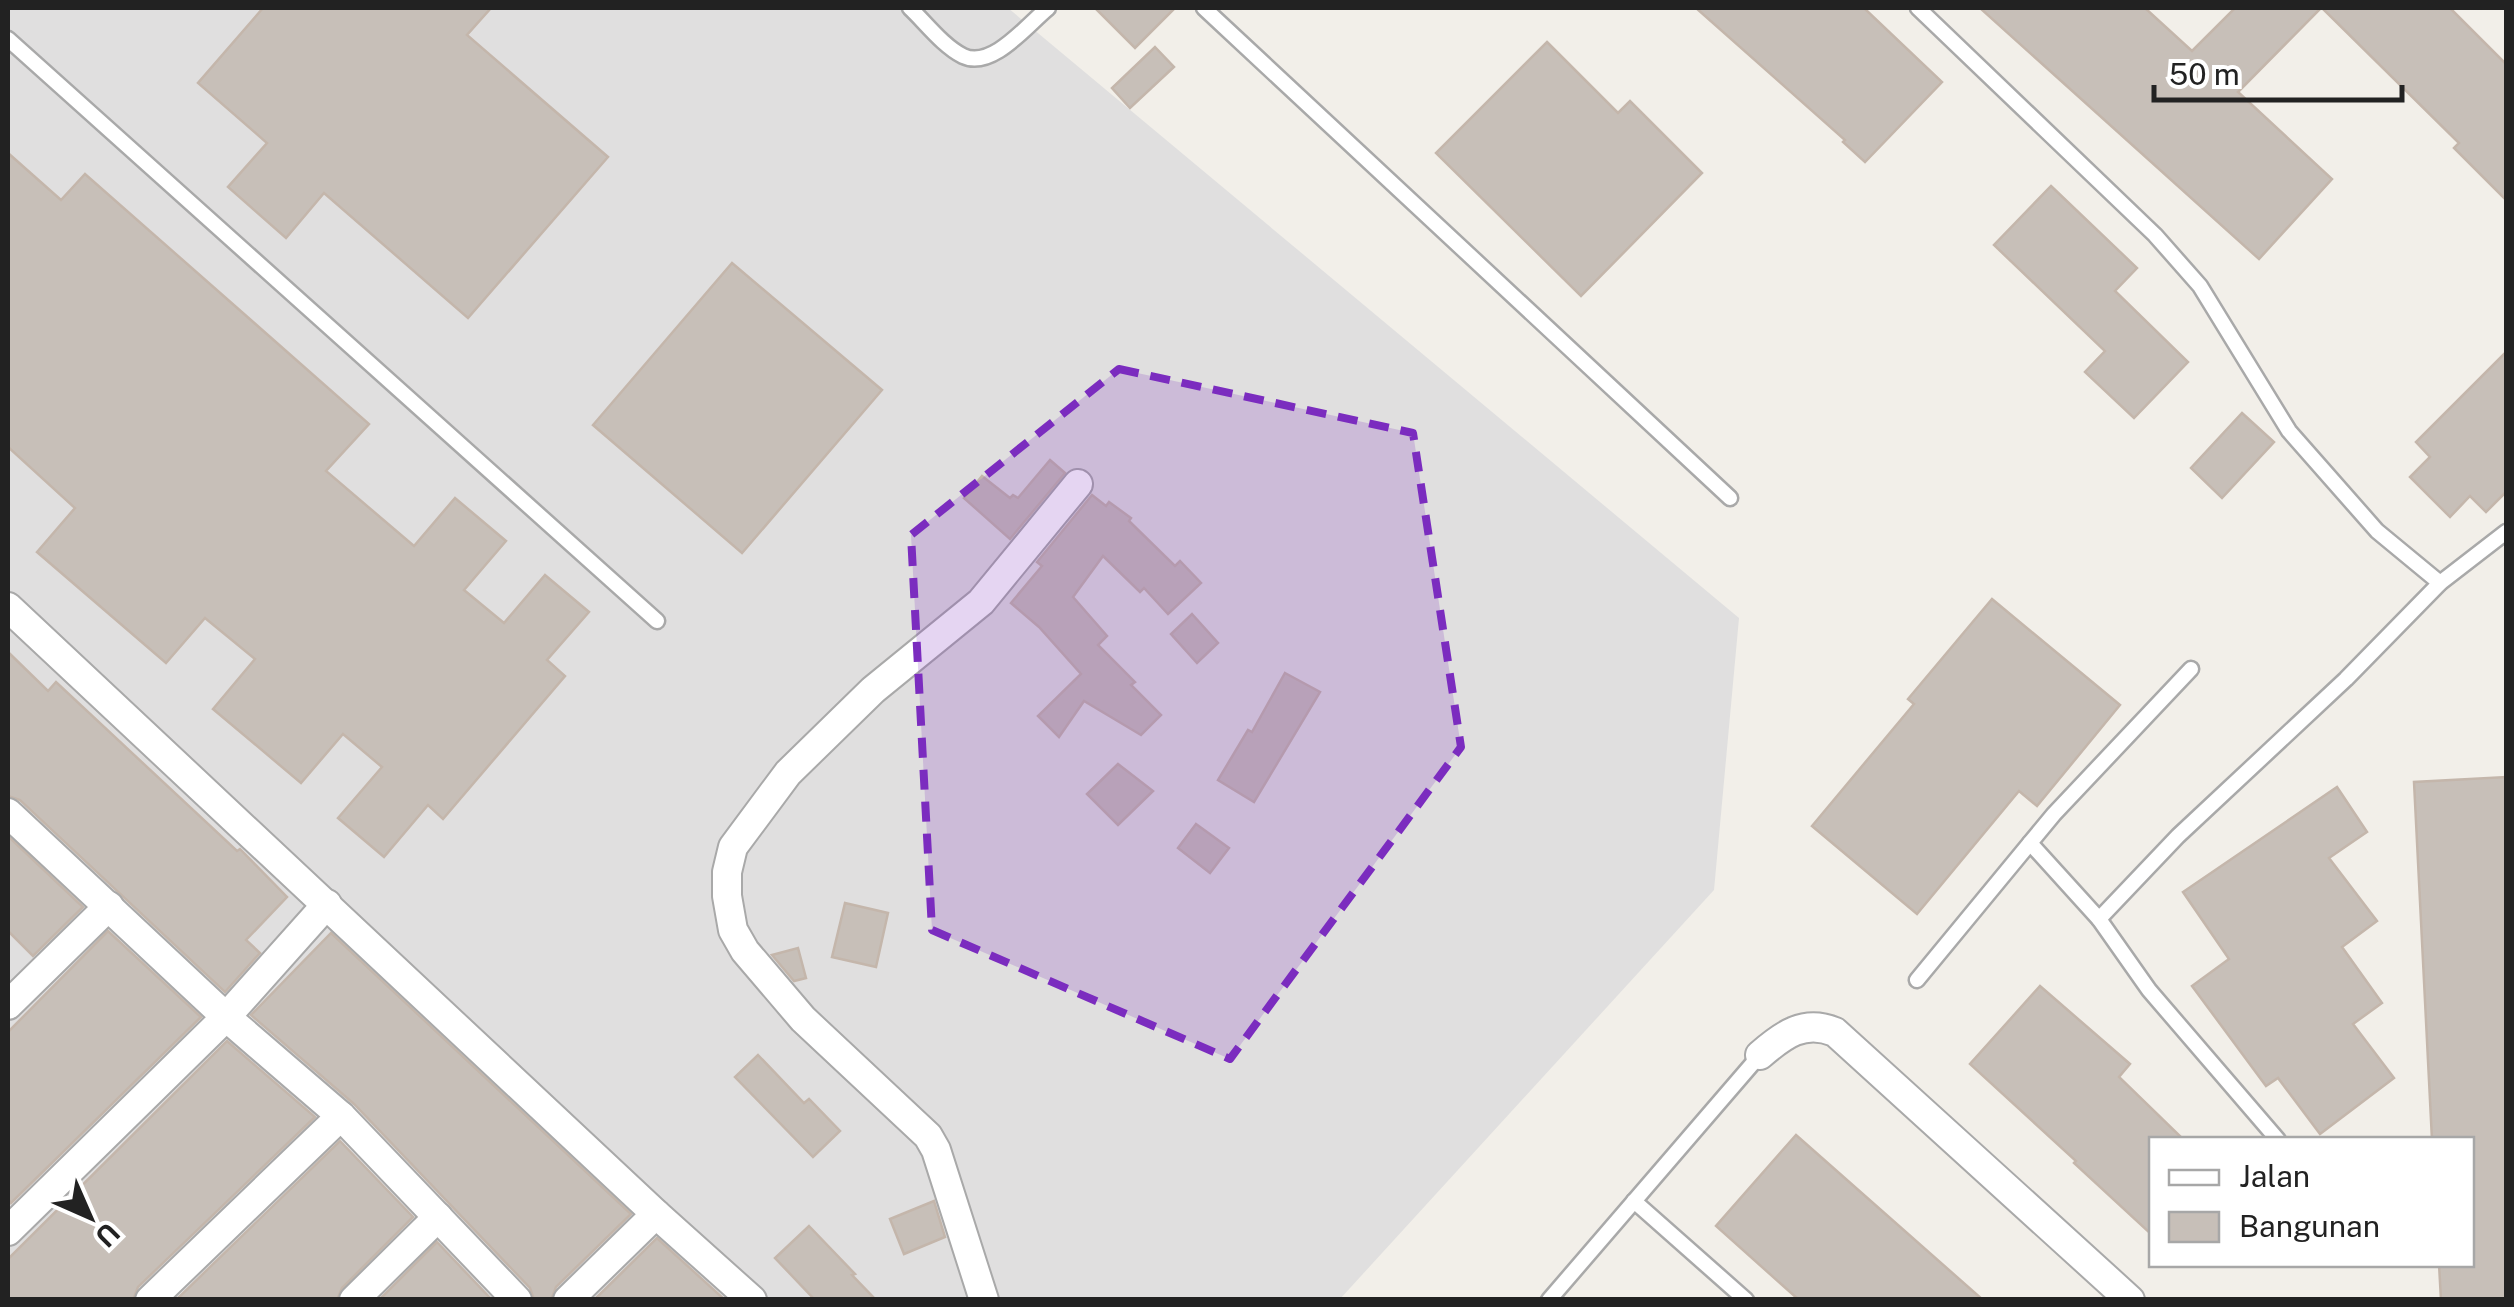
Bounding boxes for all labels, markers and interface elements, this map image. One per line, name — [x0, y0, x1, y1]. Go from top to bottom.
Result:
scale bar — [2154, 40, 2402, 102]
text: 50 m — [2169, 56, 2240, 92]
legend — [2149, 1137, 2474, 1267]
text: Jalan — [2239, 1158, 2310, 1194]
north arrow — [40, 1167, 140, 1267]
text: Bangunan — [2239, 1208, 2380, 1244]
text: U — [89, 1216, 127, 1254]

